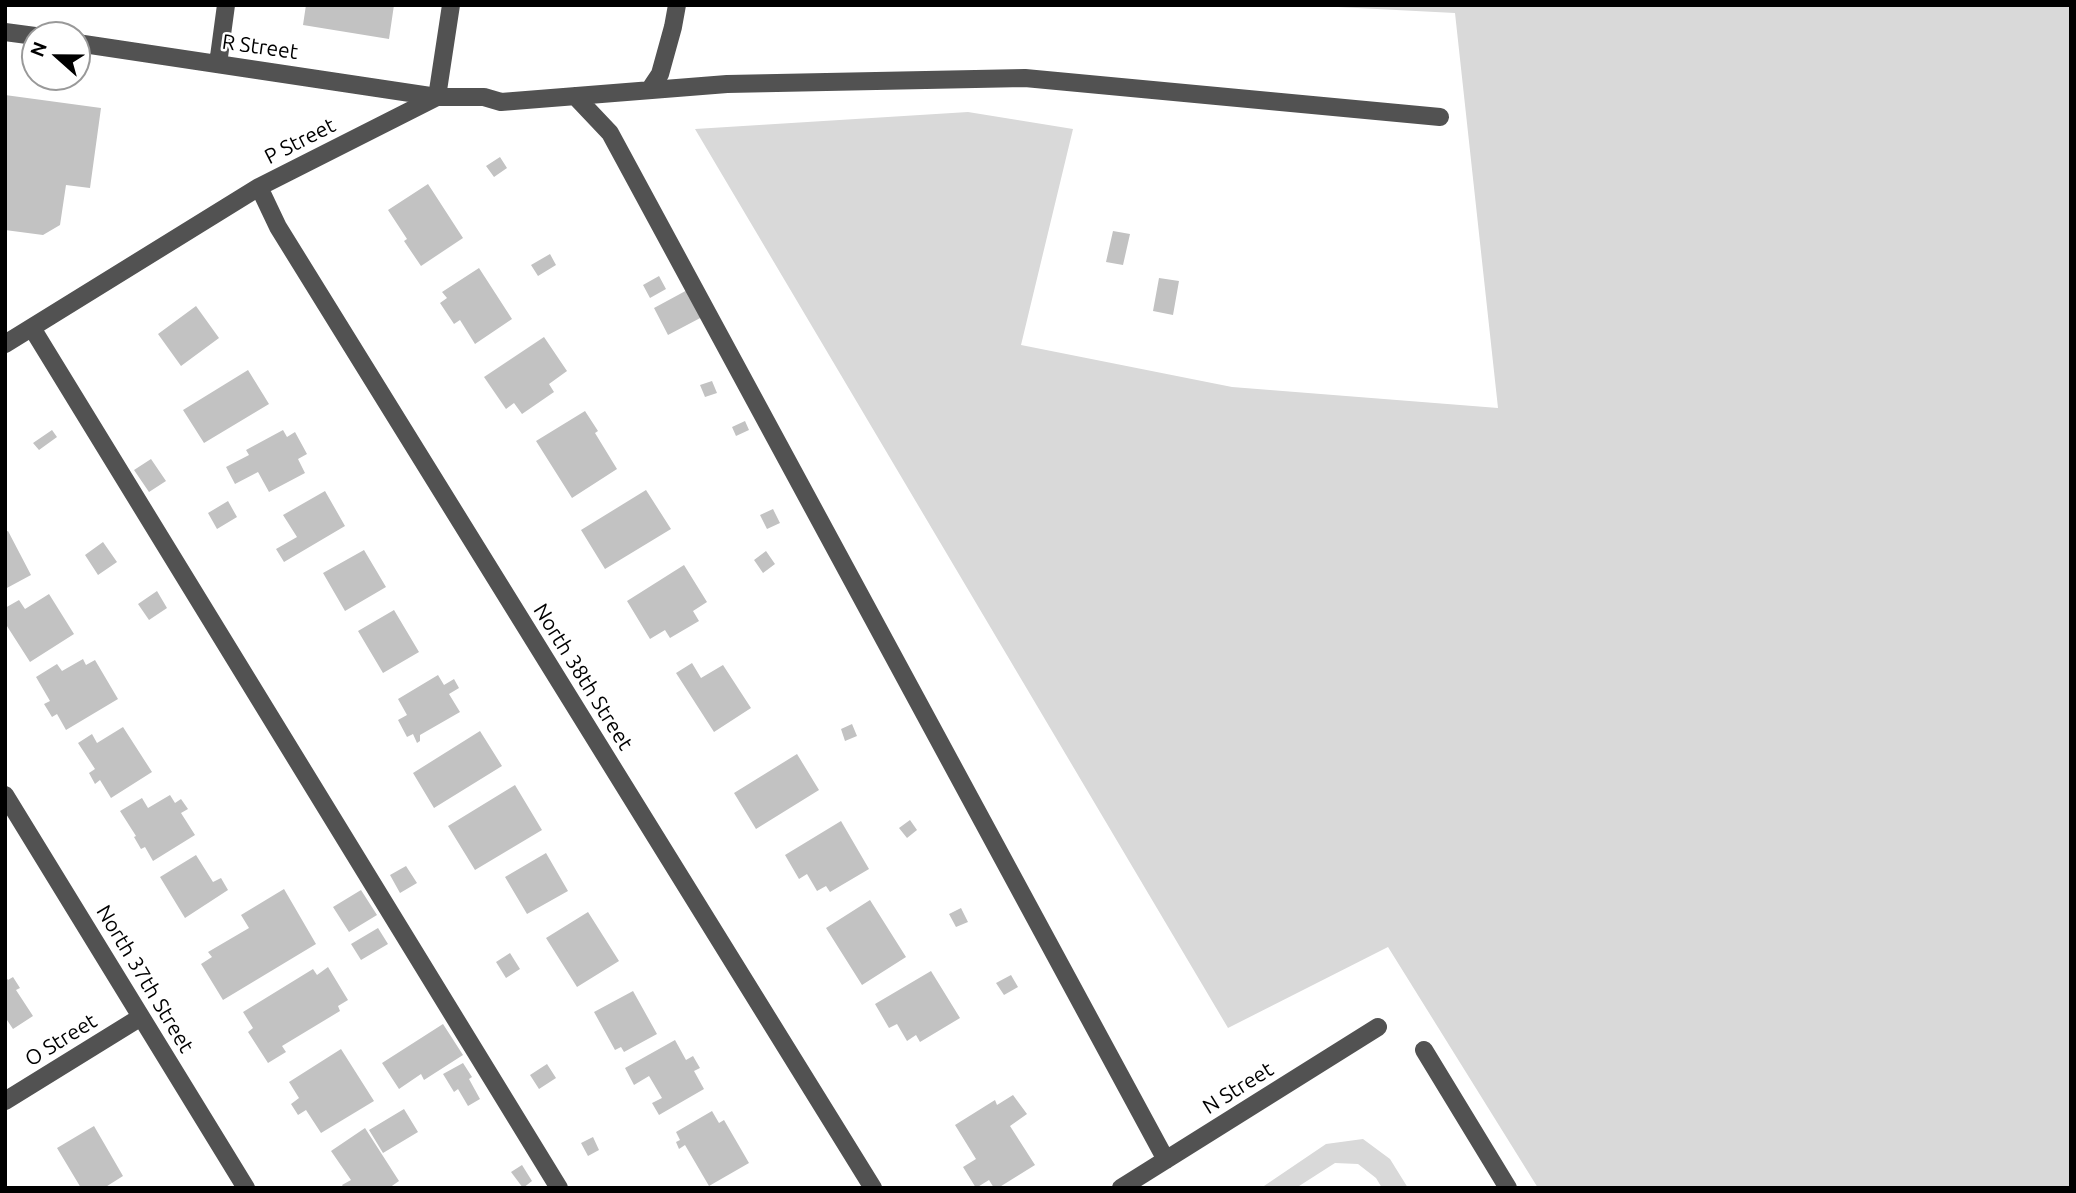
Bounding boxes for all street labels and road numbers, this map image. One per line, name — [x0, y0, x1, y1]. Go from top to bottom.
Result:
street label: R Street — [220, 29, 300, 65]
street label: P Street — [260, 113, 340, 169]
street label: North 38th Street — [528, 599, 638, 755]
street label: North 37th Street — [91, 901, 199, 1057]
street label: O Street — [21, 1008, 101, 1072]
street label: N Street — [1198, 1057, 1278, 1119]

